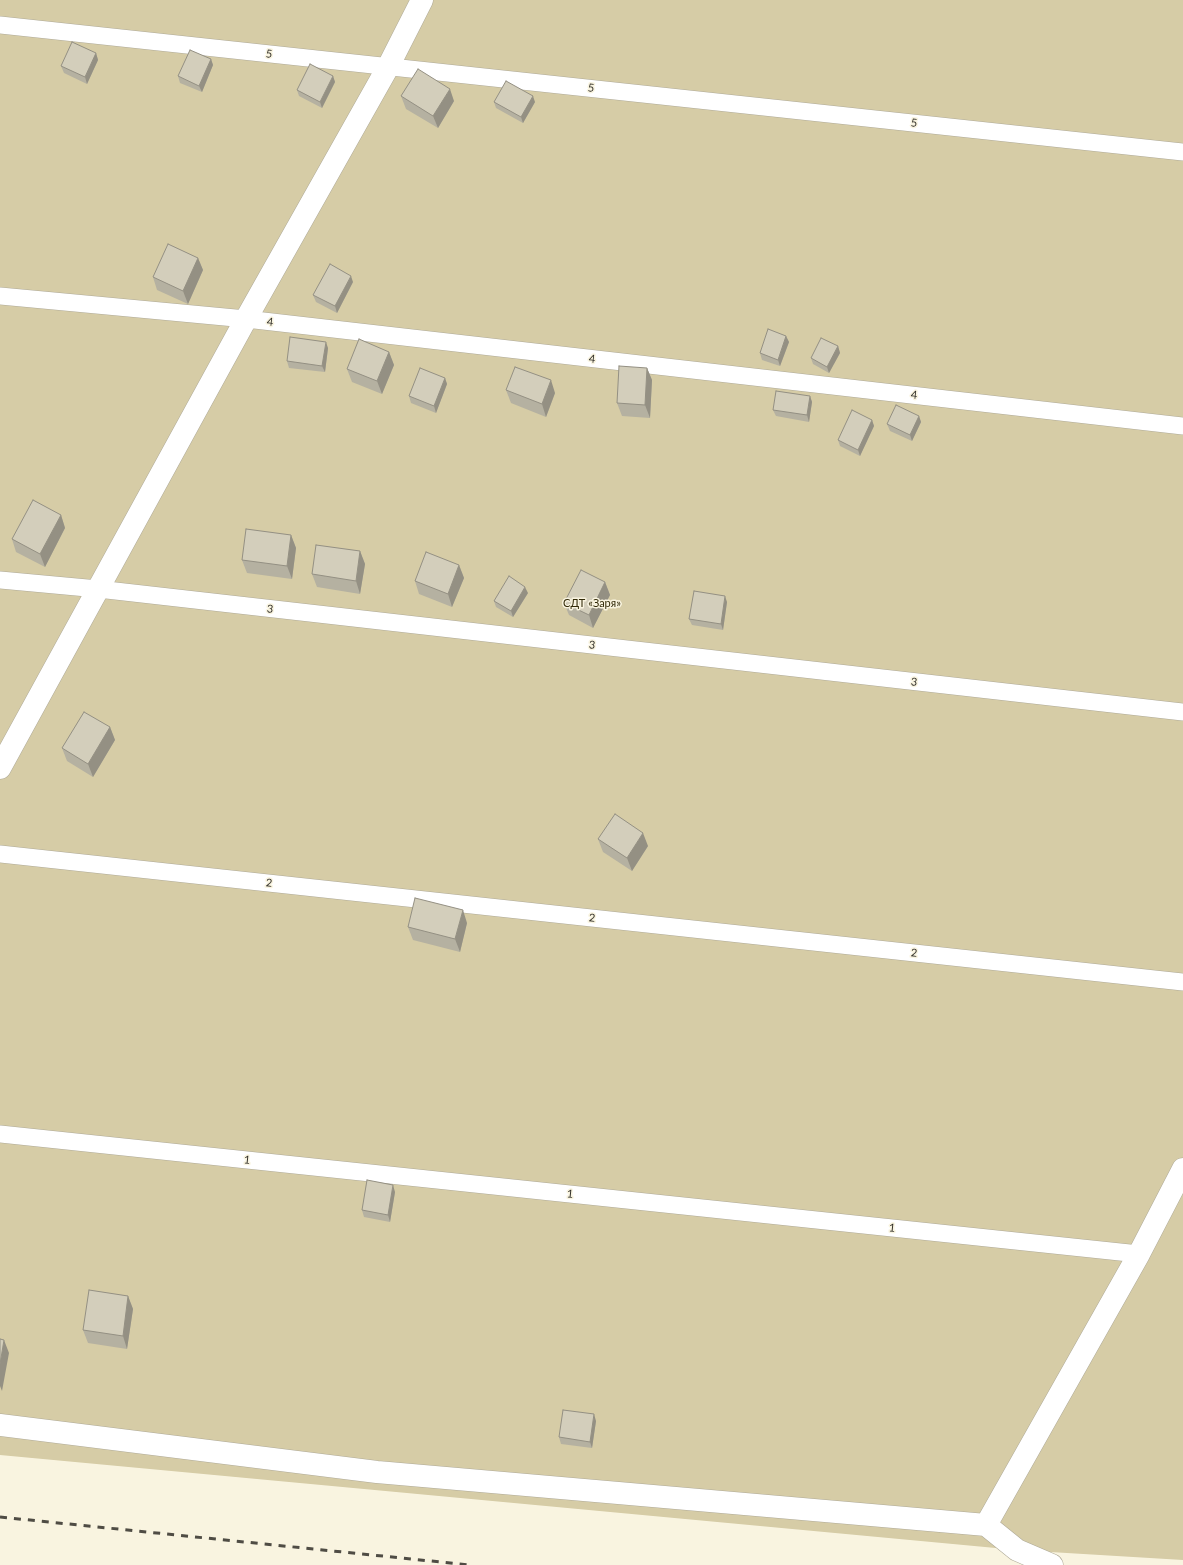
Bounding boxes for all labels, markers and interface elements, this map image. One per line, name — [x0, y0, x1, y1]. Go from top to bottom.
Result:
street label: 5 — [265, 47, 273, 61]
street label: 5 — [587, 81, 595, 95]
street label: 5 — [910, 116, 918, 130]
street label: 4 — [266, 315, 274, 329]
street label: 4 — [588, 352, 596, 366]
street label: 4 — [910, 388, 918, 402]
park label: СДТ «Заря» — [563, 596, 621, 610]
street label: 3 — [266, 602, 274, 616]
street label: 3 — [588, 638, 596, 652]
street label: 3 — [910, 675, 918, 689]
street label: 2 — [265, 876, 273, 890]
street label: 2 — [588, 911, 596, 925]
street label: 2 — [910, 946, 918, 960]
street label: 1 — [243, 1153, 251, 1167]
street label: 1 — [566, 1187, 574, 1201]
street label: 1 — [888, 1221, 896, 1235]

